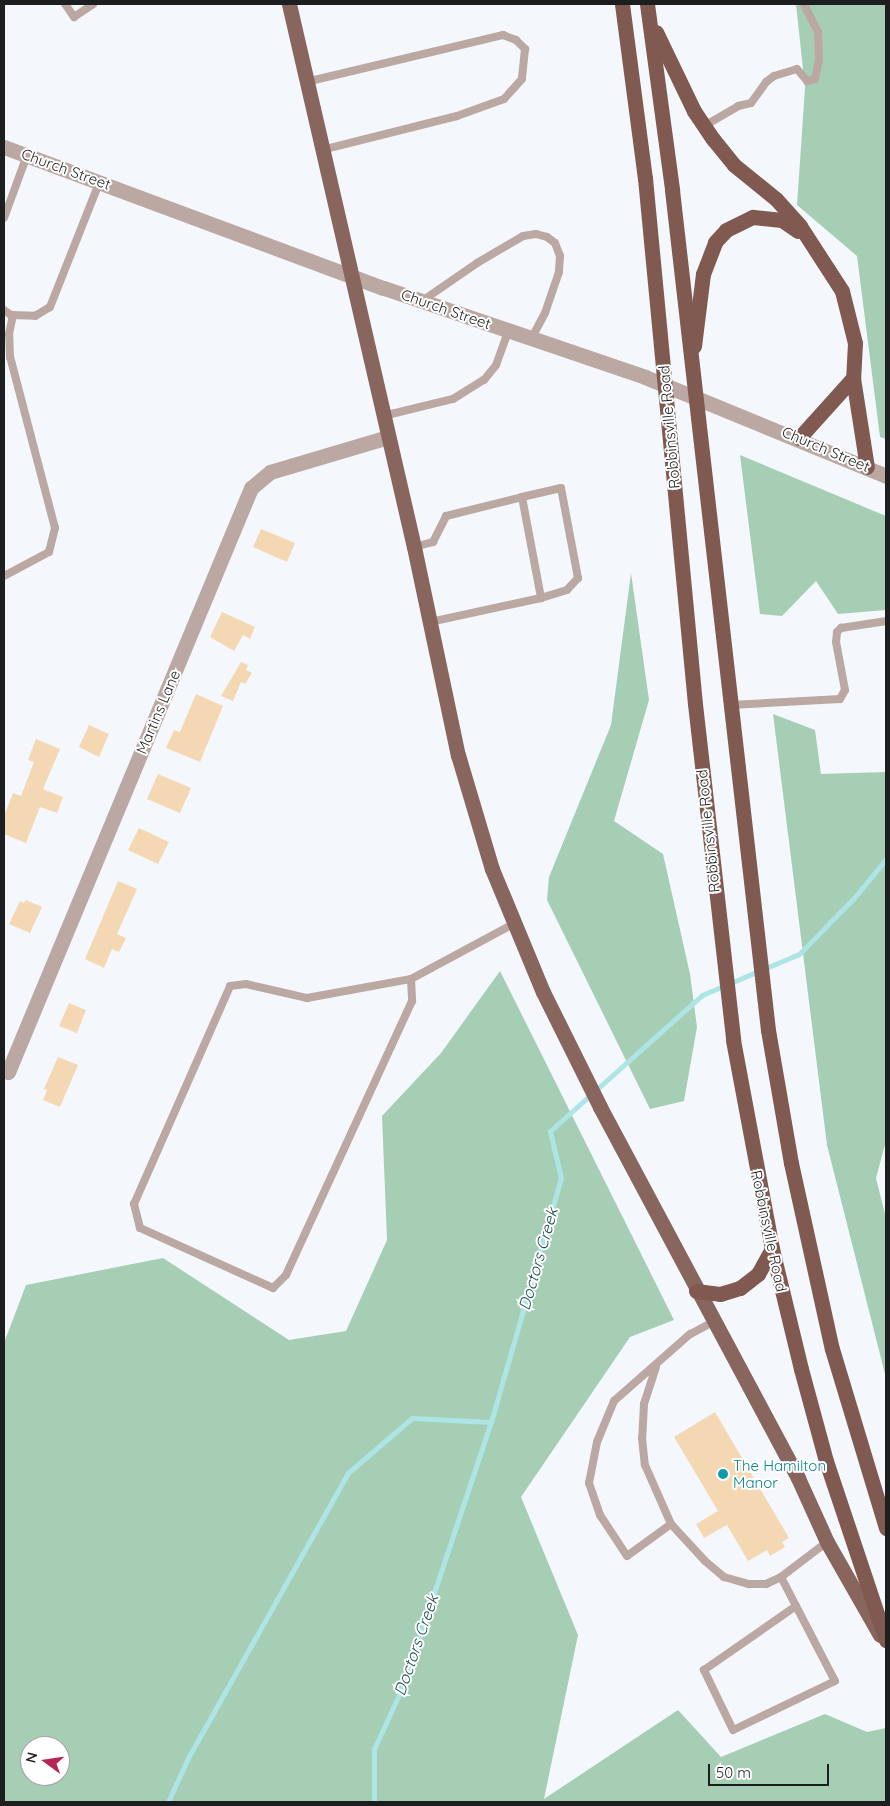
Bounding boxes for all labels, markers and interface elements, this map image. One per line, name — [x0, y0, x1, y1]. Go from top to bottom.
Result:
street label: Church Street — [19, 145, 113, 193]
street label: Church Street — [399, 285, 493, 333]
street label: Robbinsville Road — [655, 365, 683, 489]
street label: Church Street — [779, 422, 873, 476]
street label: Martins Lane — [132, 667, 184, 757]
street label: Robbinsville Road — [693, 768, 723, 894]
street label: Robbinsville Road — [747, 1169, 791, 1293]
water label: Doctors Creek — [514, 1206, 562, 1312]
place label: The Hamilton Manor — [733, 1456, 826, 1491]
marker: The Hamilton Manor — [717, 1468, 729, 1480]
water label: Doctors Creek — [390, 1592, 442, 1698]
north arrow — [20, 1736, 70, 1786]
text: N — [21, 1750, 41, 1765]
scale bar — [710, 1754, 831, 1786]
text: 50 m — [716, 1763, 751, 1782]

